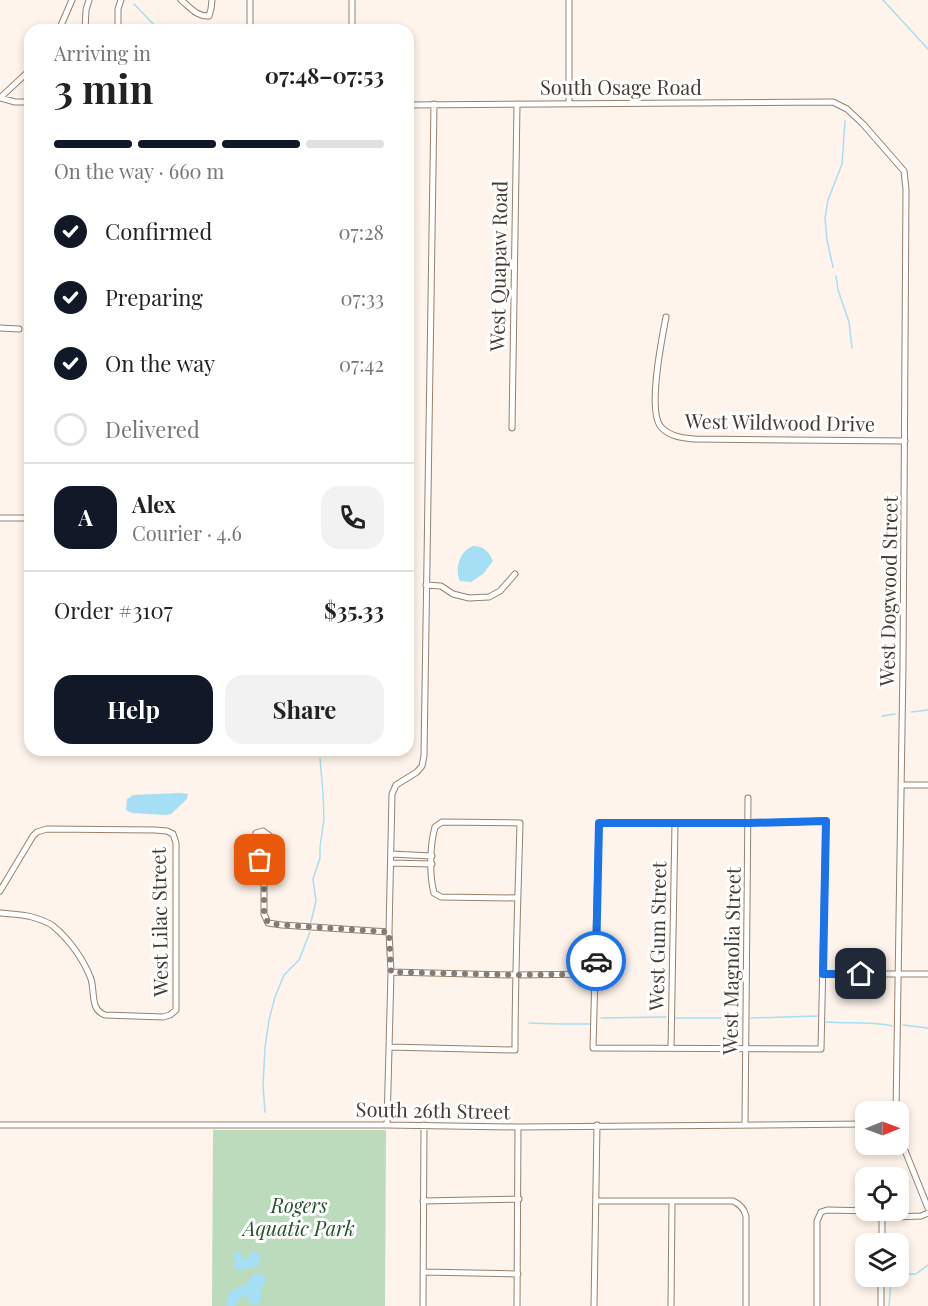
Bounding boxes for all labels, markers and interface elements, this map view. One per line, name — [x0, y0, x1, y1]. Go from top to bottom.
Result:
text: Arriving in — [54, 39, 151, 66]
text: 07:48–07:53 — [265, 60, 384, 90]
text: 3 min — [54, 62, 153, 114]
street label: South Osage Road — [540, 73, 702, 100]
text: On the way · 660 m — [54, 157, 224, 184]
street label: West Quapaw Road — [482, 180, 512, 353]
icon: check — [54, 215, 87, 248]
text: Confirmed — [105, 216, 212, 246]
text: 07:28 — [339, 218, 384, 245]
icon: check — [54, 281, 87, 314]
text: Preparing — [105, 282, 203, 312]
text: 07:33 — [341, 284, 384, 311]
icon: check — [54, 347, 87, 380]
text: On the way — [105, 348, 215, 378]
text: 07:42 — [339, 350, 384, 377]
street label: West Wildwood Drive — [684, 406, 875, 437]
text: Delivered — [105, 414, 200, 444]
button: phone — [321, 486, 384, 549]
text: Alex — [132, 489, 176, 519]
street label: West Dogwood Street — [872, 494, 903, 688]
text: A — [78, 502, 93, 532]
text: Courier · 4.6 — [132, 519, 242, 546]
text: Order #3107 — [54, 595, 173, 625]
text: $35.33 — [324, 595, 384, 625]
button: Help — [54, 675, 213, 744]
button: Share — [225, 675, 384, 744]
pin — [234, 834, 285, 885]
icon: bag — [243, 843, 276, 876]
street label: West Lilac Street — [144, 846, 173, 998]
street label: West Gum Street — [642, 860, 671, 1012]
street label: West Magnolia Street — [715, 866, 746, 1056]
courier — [566, 931, 626, 991]
icon: car — [580, 945, 613, 978]
pin — [835, 948, 886, 999]
icon: home — [844, 957, 877, 990]
street label: South 26th Street — [355, 1095, 511, 1124]
north arrow — [855, 1101, 909, 1155]
map controls — [855, 1101, 909, 1287]
button: locate — [855, 1167, 909, 1221]
park label: Rogers Aquatic Park — [241, 1191, 355, 1241]
button: layers — [855, 1233, 909, 1287]

